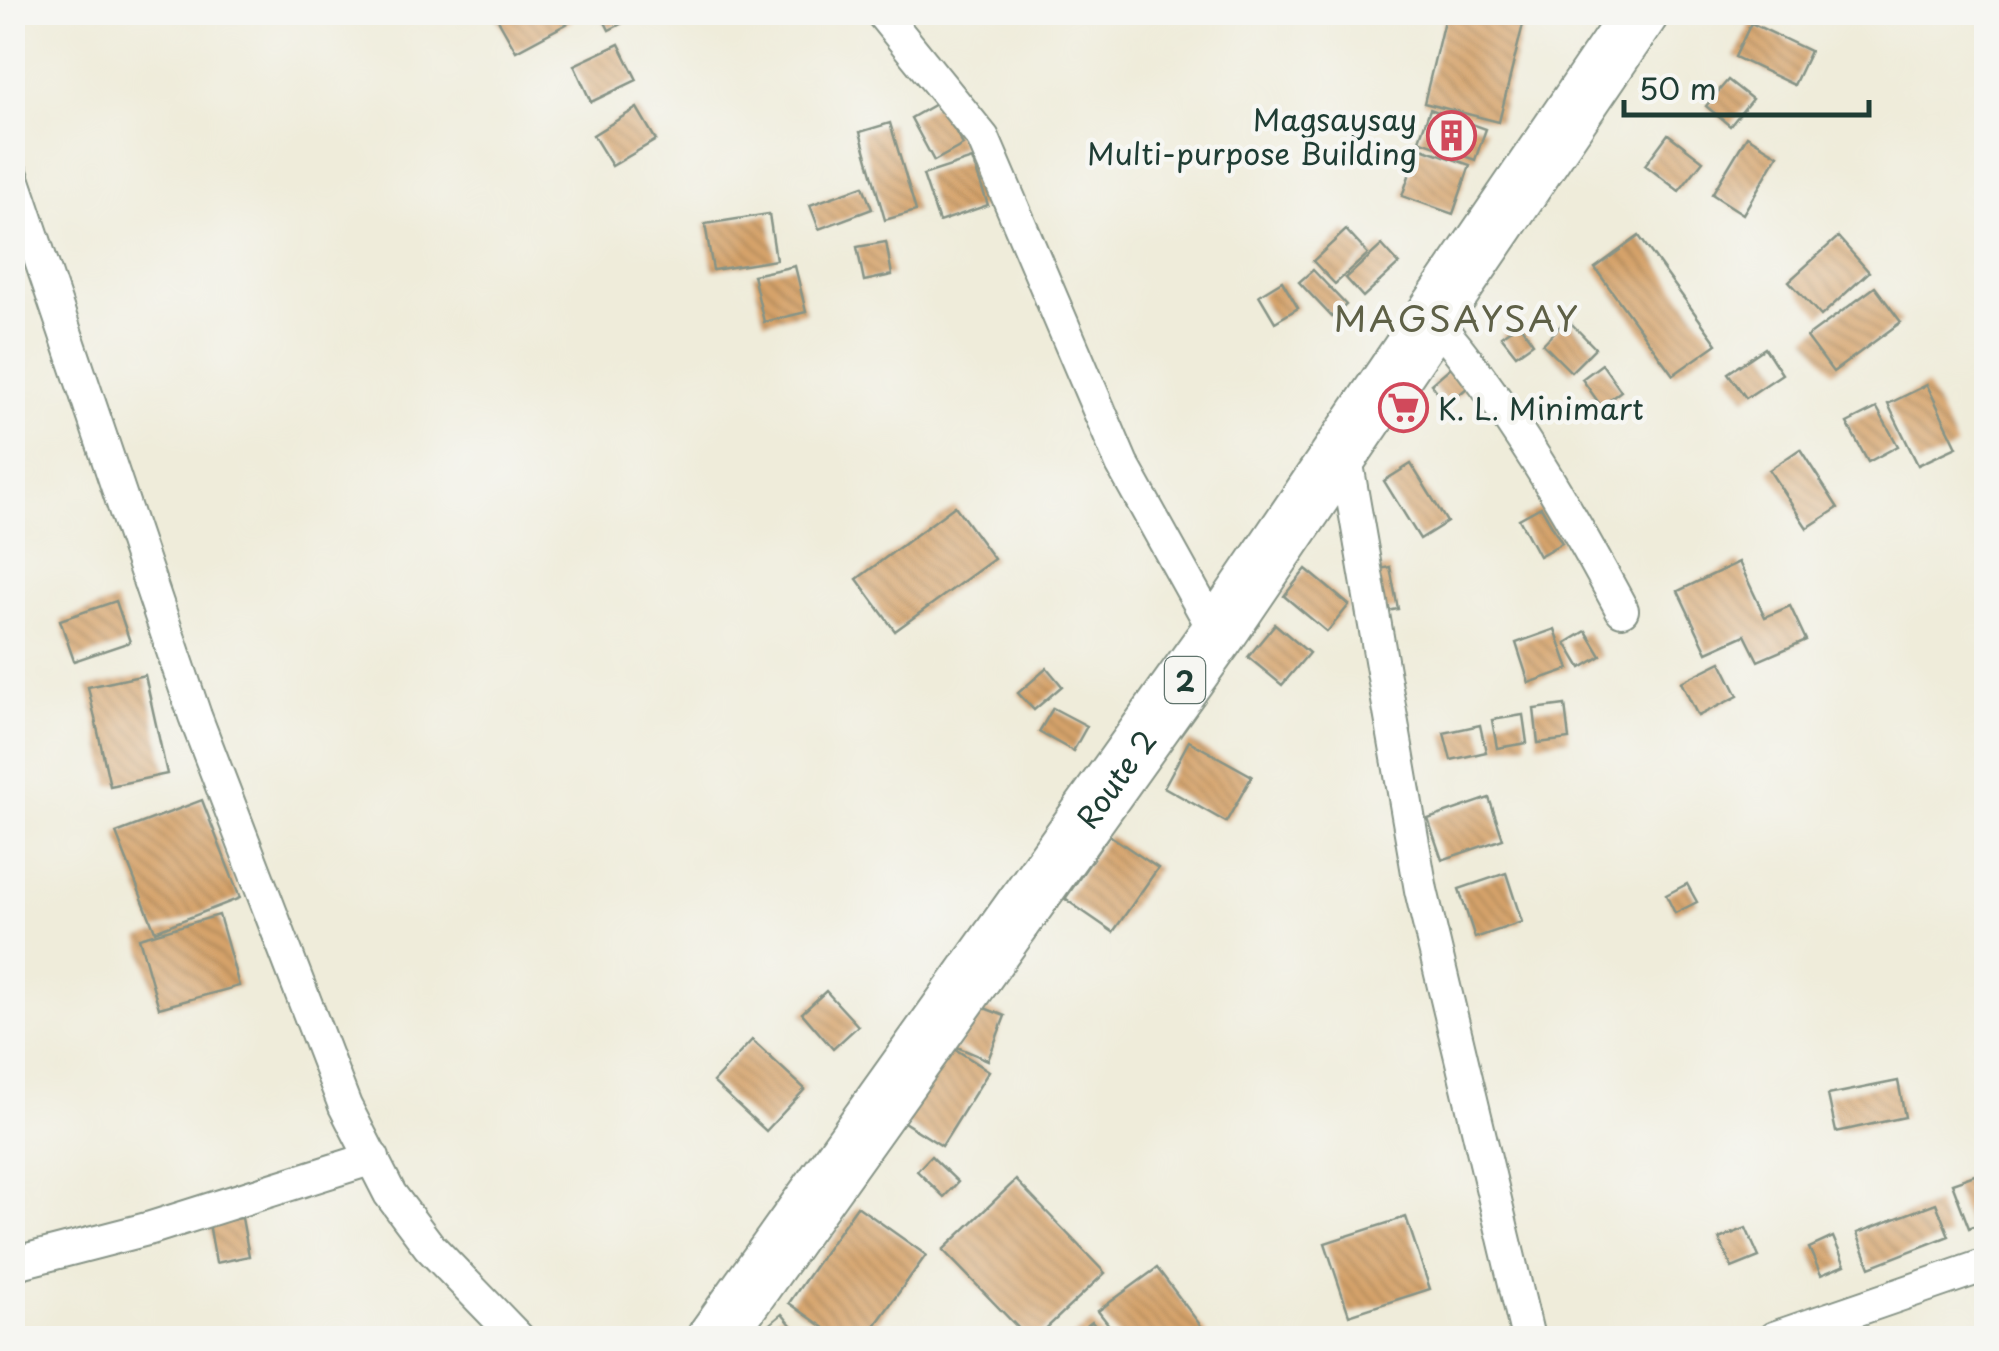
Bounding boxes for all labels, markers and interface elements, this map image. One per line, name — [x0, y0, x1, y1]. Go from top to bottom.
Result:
scale bar — [1624, 55, 1869, 117]
text: 50 m — [1639, 65, 1717, 110]
place label: Magsaysay Multi-purpose Building — [1087, 96, 1417, 175]
building icon: Magsaysay Multi-purpose Building — [1426, 109, 1478, 161]
district label: MAGSAYSAY — [1334, 291, 1581, 344]
supermarket icon: K. L. Minimart — [1377, 381, 1429, 433]
place label: K. L. Minimart — [1438, 385, 1644, 430]
road number: 2 — [1165, 657, 1205, 703]
street label: Route 2 — [1064, 719, 1166, 837]

